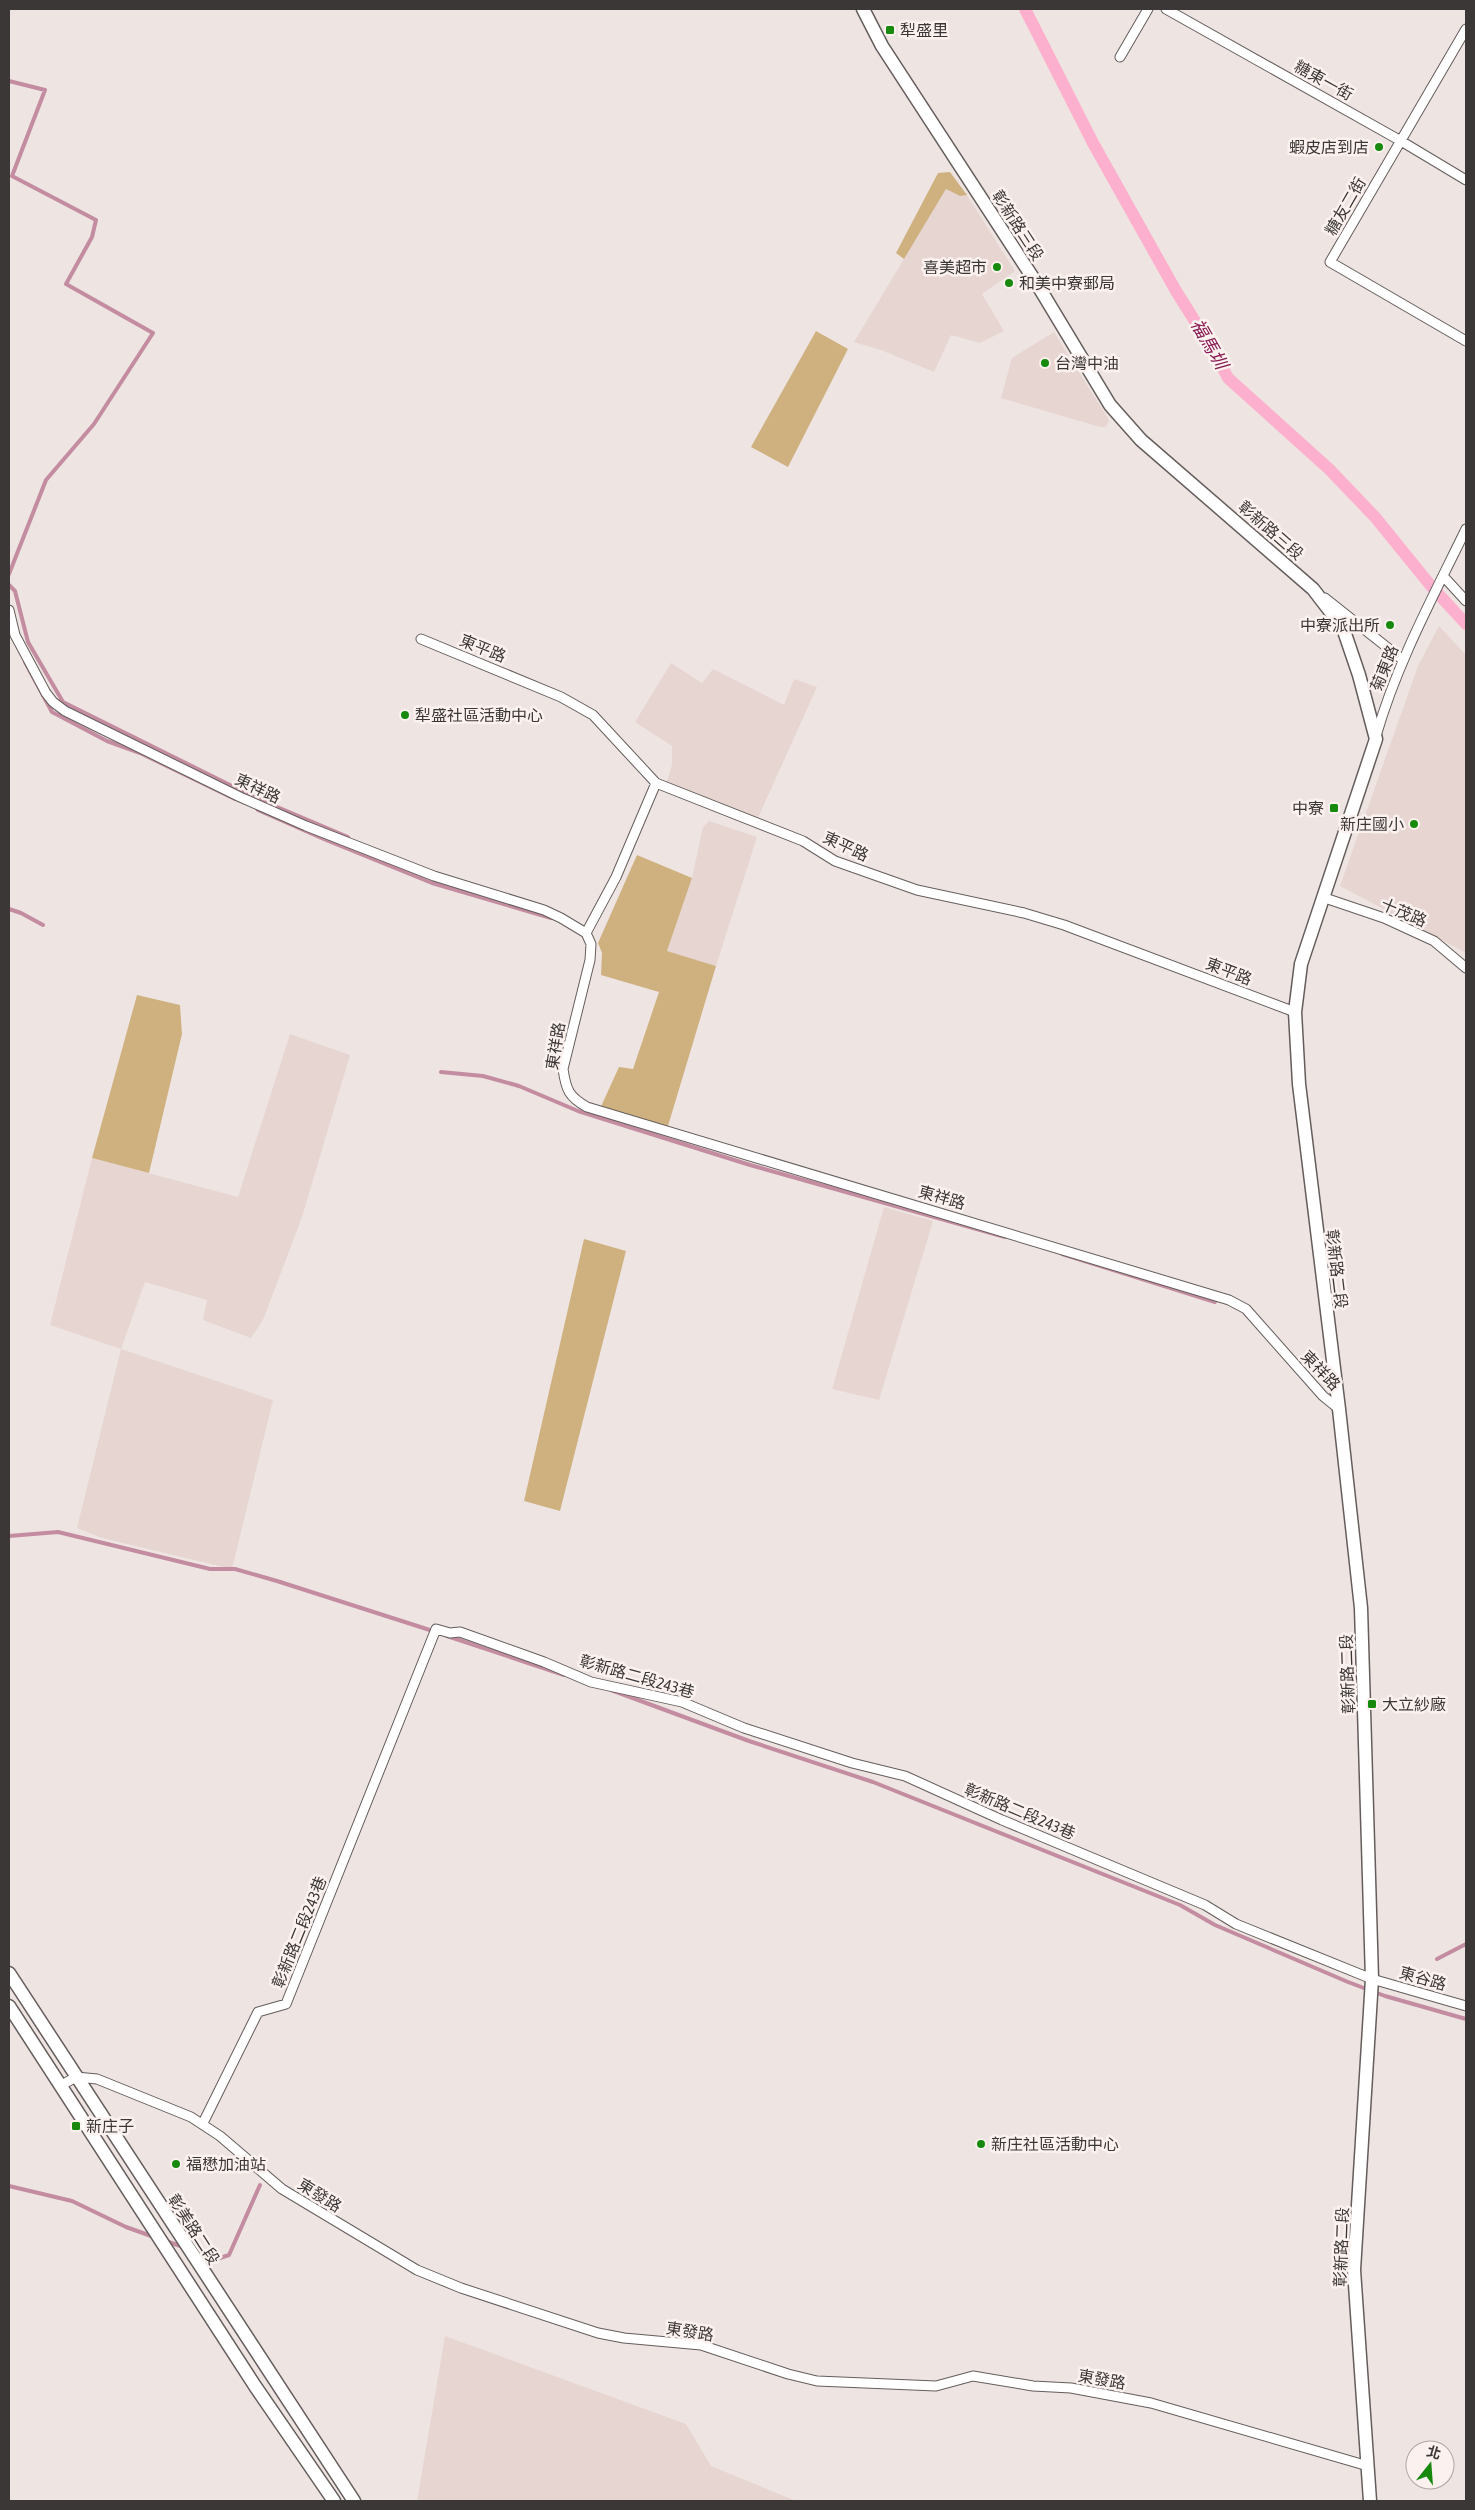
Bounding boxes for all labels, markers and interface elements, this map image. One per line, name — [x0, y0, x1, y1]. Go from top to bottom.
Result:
place label: 犁盛里 — [900, 21, 948, 39]
marker: 犁盛里 — [884, 24, 896, 36]
street label: 糖東一街 — [1292, 57, 1356, 103]
place label: 蝦皮店到店 — [1289, 138, 1369, 156]
marker: 蝦皮店到店 — [1373, 141, 1385, 153]
street label: 糖友二街 — [1321, 174, 1369, 238]
street label: 彰新路三段 — [989, 187, 1047, 263]
place label: 喜美超市 — [923, 258, 987, 276]
marker: 喜美超市 — [991, 261, 1003, 273]
place label: 和美中寮郵局 — [1019, 274, 1115, 292]
marker: 和美中寮郵局 — [1003, 277, 1015, 289]
water label: 福馬圳 — [1187, 315, 1234, 375]
place label: 台灣中油 — [1055, 354, 1119, 372]
marker: 台灣中油 — [1039, 357, 1051, 369]
street label: 彰新路三段 — [1235, 497, 1307, 563]
place label: 中寮派出所 — [1300, 616, 1380, 634]
marker: 中寮派出所 — [1384, 619, 1396, 631]
street label: 東平路 — [457, 631, 509, 665]
street label: 菊東路 — [1367, 642, 1401, 694]
place label: 犁盛社區活動中心 — [415, 706, 543, 724]
marker: 犁盛社區活動中心 — [399, 709, 411, 721]
street label: 東祥路 — [232, 770, 284, 806]
place label: 中寮 — [1292, 799, 1324, 817]
marker: 中寮 — [1328, 802, 1340, 814]
place label: 新庄國小 — [1340, 815, 1404, 833]
marker: 新庄國小 — [1408, 818, 1420, 830]
street label: 東平路 — [820, 828, 872, 864]
street label: 十茂路 — [1378, 894, 1430, 930]
street label: 東平路 — [1203, 954, 1255, 988]
street label: 東祥路 — [542, 1021, 568, 1071]
street label: 東祥路 — [916, 1182, 968, 1212]
street label: 彰新路二段 — [1323, 1228, 1351, 1310]
street label: 東祥路 — [1298, 1346, 1344, 1394]
street label: 彰新路二段 — [1337, 1634, 1357, 1714]
street label: 彰新路二段243巷 — [578, 1651, 696, 1701]
place label: 大立紗廠 — [1382, 1695, 1446, 1713]
marker: 大立紗廠 — [1366, 1698, 1378, 1710]
street label: 彰新路二段243巷 — [962, 1780, 1078, 1842]
street label: 彰新路二段243巷 — [268, 1874, 330, 1990]
street label: 東谷路 — [1397, 1963, 1449, 1993]
place label: 新庄子 — [86, 2117, 134, 2135]
marker: 新庄子 — [70, 2120, 82, 2132]
place label: 新庄社區活動中心 — [991, 2135, 1119, 2153]
marker: 新庄社區活動中心 — [975, 2138, 987, 2150]
place label: 福懋加油站 — [186, 2155, 266, 2173]
marker: 福懋加油站 — [170, 2158, 182, 2170]
street label: 東發路 — [295, 2175, 345, 2215]
street label: 彰美路二段 — [165, 2191, 223, 2267]
street label: 彰新路二段 — [1331, 2207, 1351, 2287]
street label: 東發路 — [665, 2318, 715, 2344]
street label: 東發路 — [1077, 2366, 1127, 2392]
north arrow — [1405, 2440, 1455, 2490]
text: 北 — [1425, 2443, 1443, 2462]

